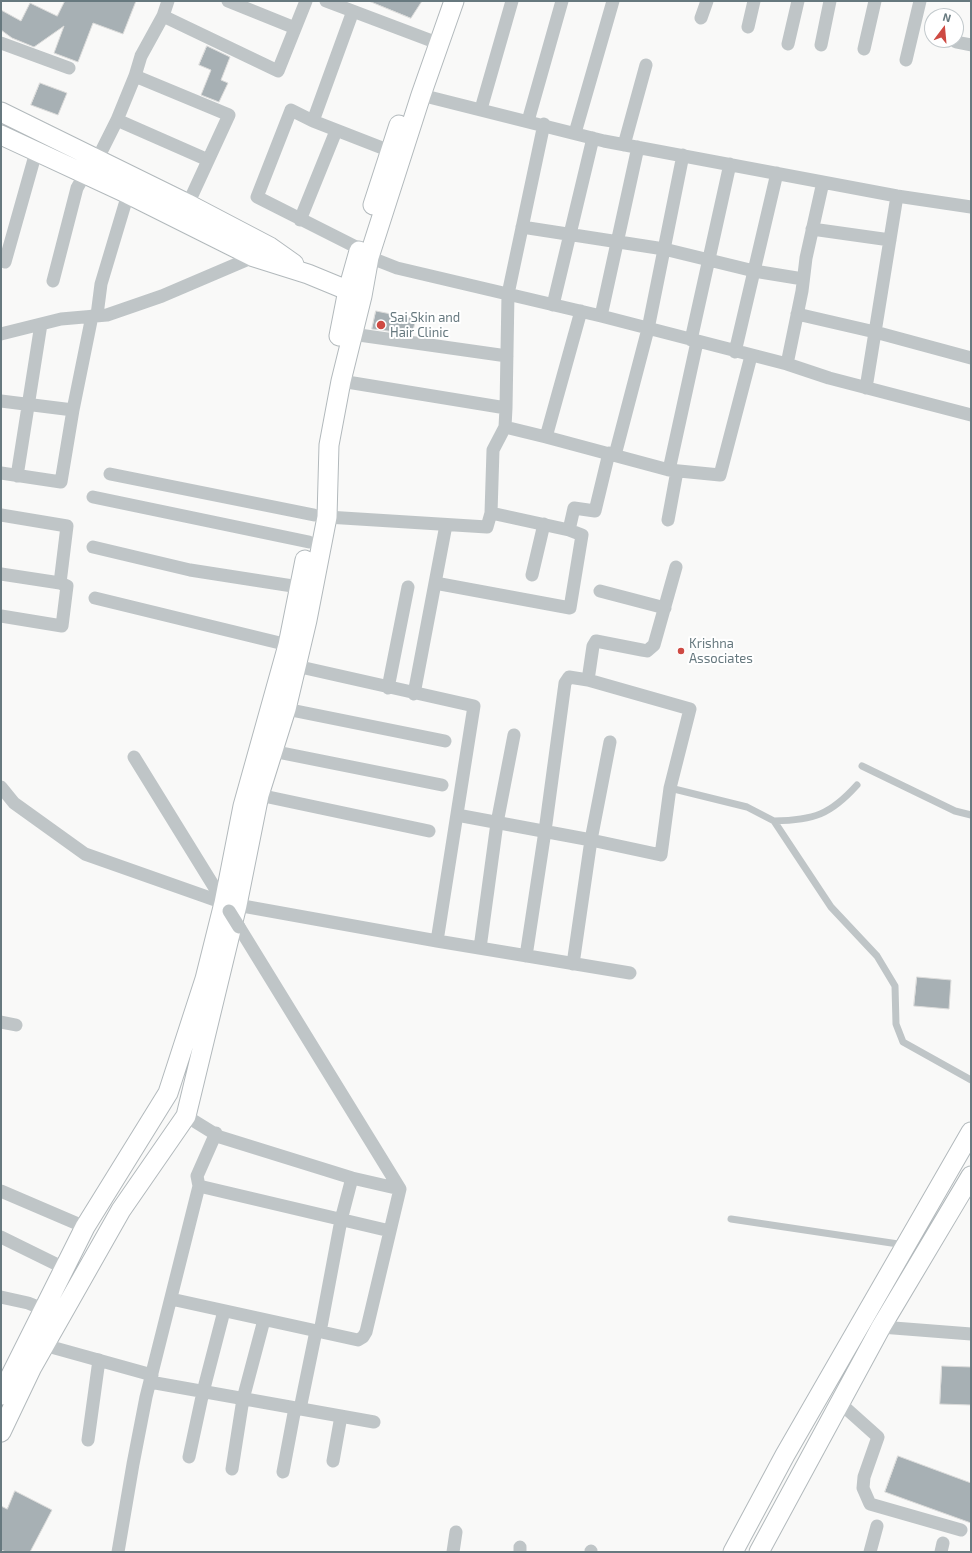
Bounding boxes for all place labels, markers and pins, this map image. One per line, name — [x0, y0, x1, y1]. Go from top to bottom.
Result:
place label: Sai Skin and Hair Clinic — [390, 310, 460, 341]
marker: Sai Skin and Hair Clinic — [375, 319, 387, 331]
place label: Krishna Associates — [689, 636, 753, 667]
marker: Krishna Associates — [676, 646, 686, 656]

